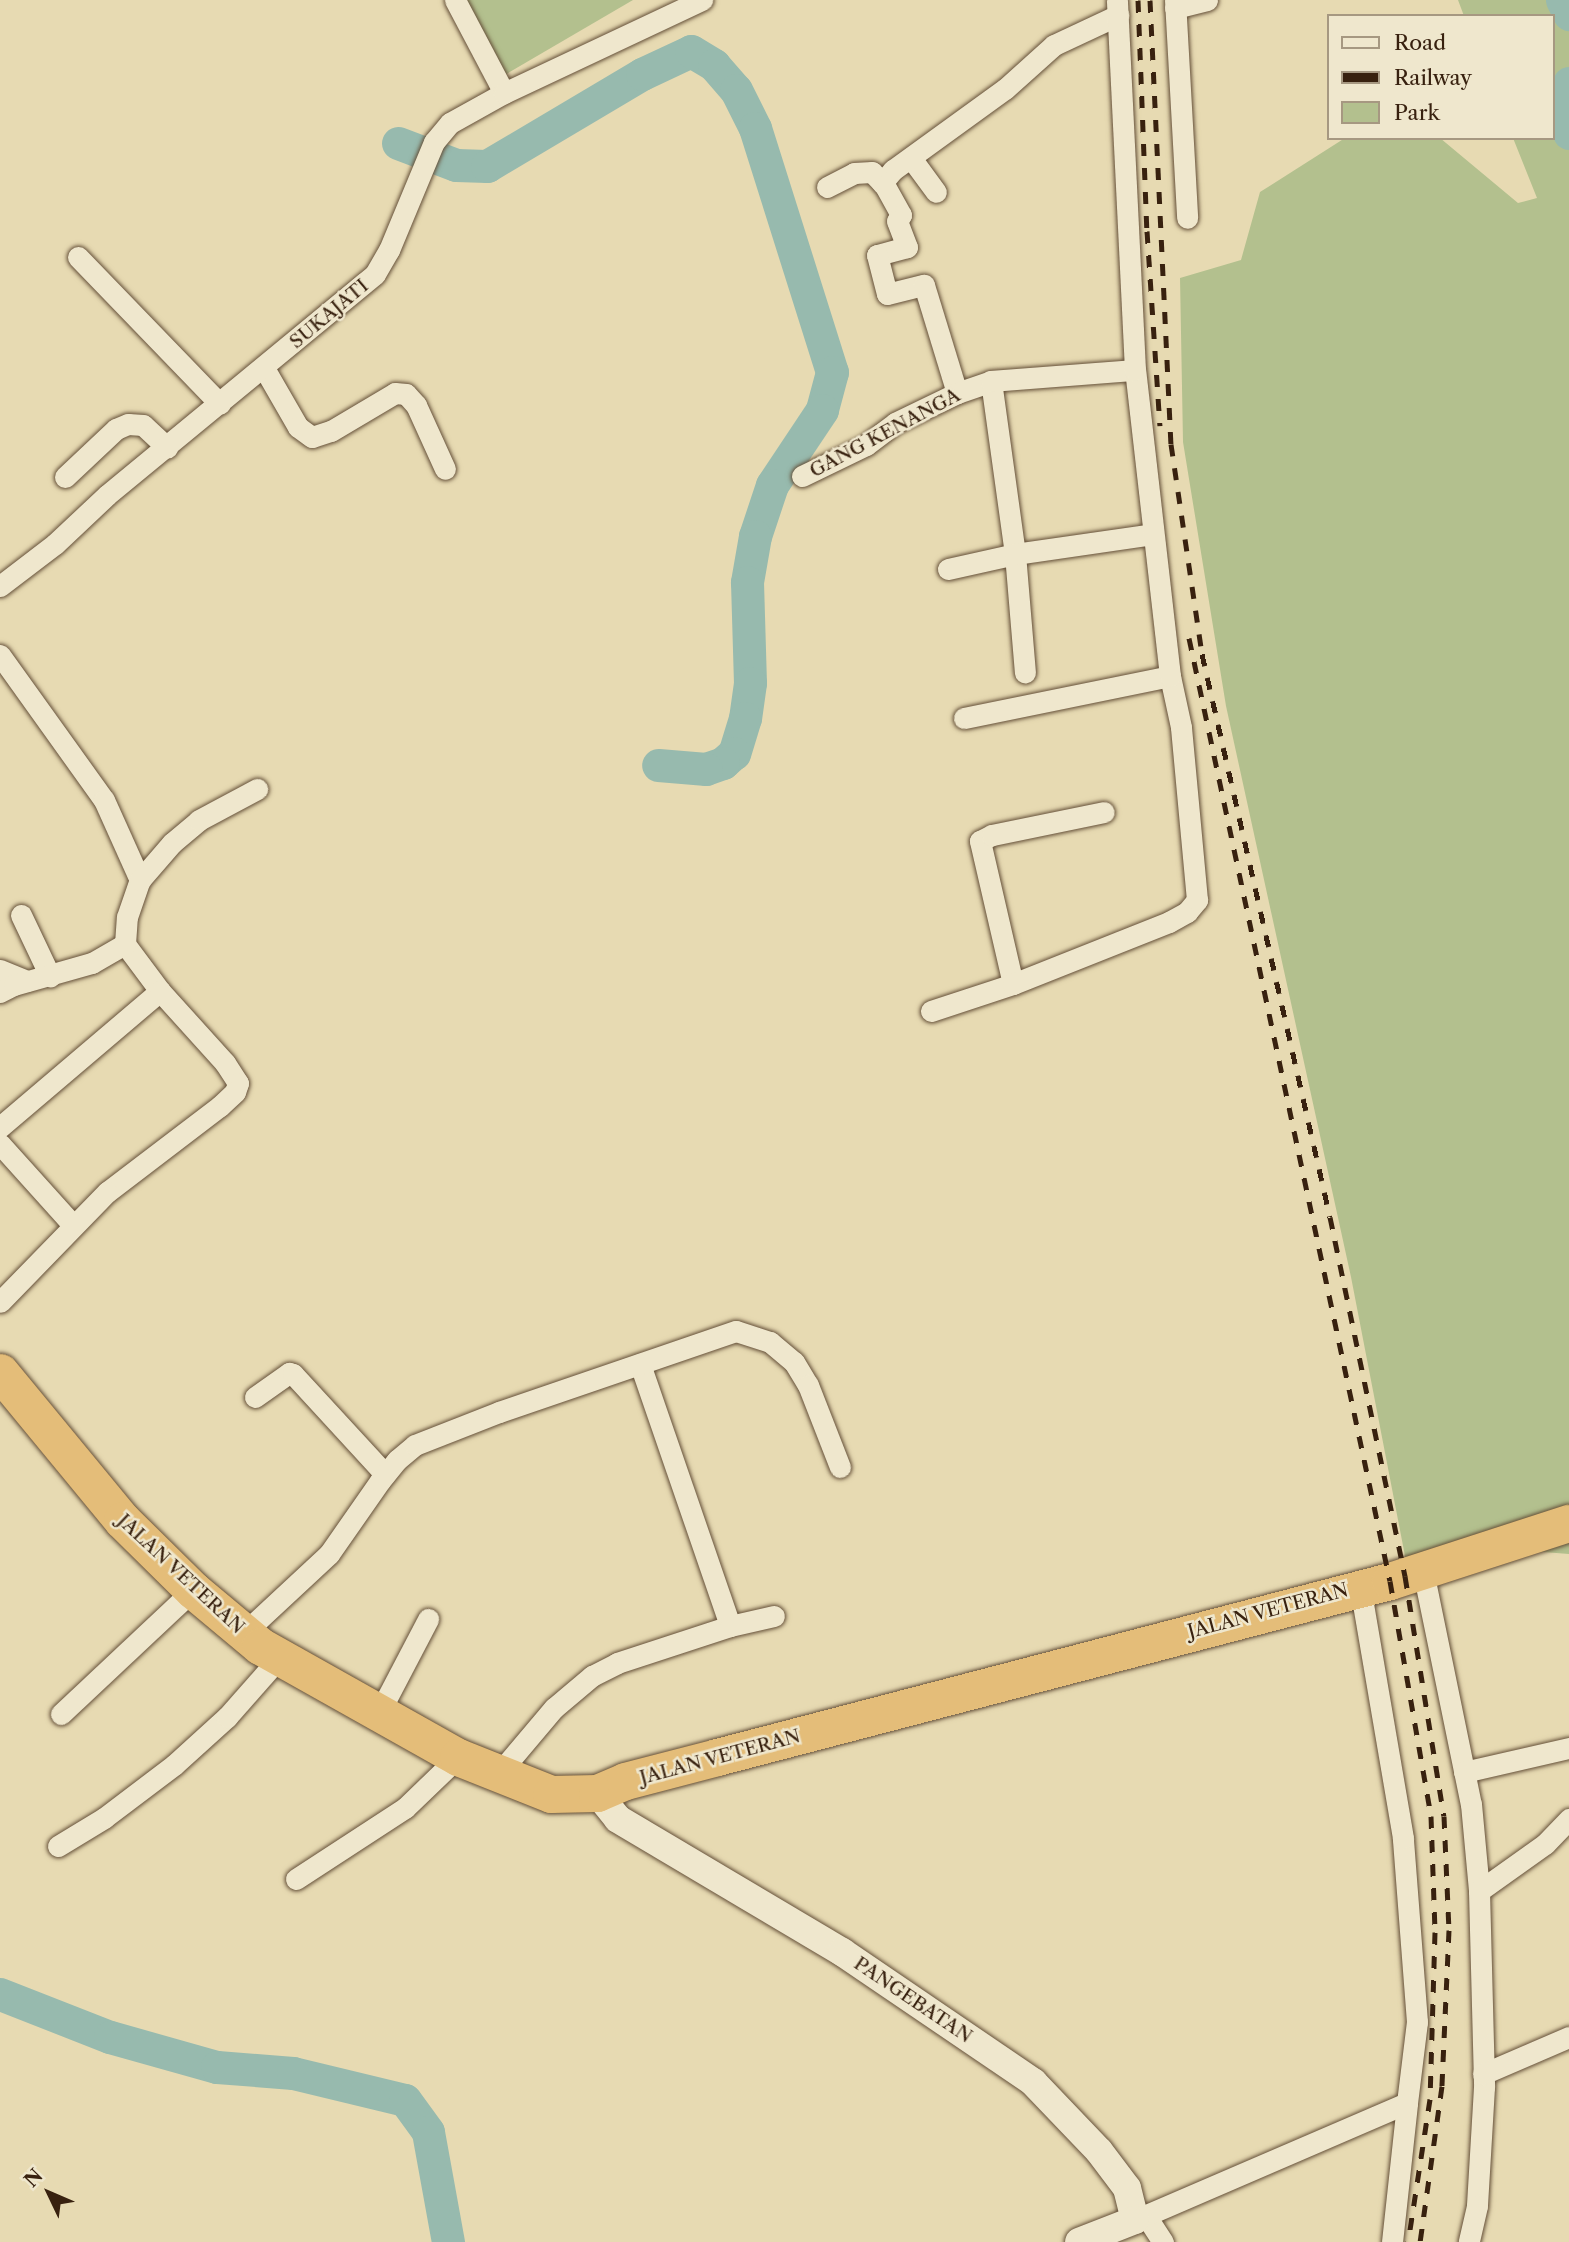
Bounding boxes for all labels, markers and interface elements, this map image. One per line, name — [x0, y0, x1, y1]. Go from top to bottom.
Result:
legend — [1328, 14, 1555, 140]
text: Road — [1394, 30, 1446, 55]
text: Railway — [1394, 65, 1472, 90]
text: Park — [1394, 100, 1440, 125]
street label: SUKAJATI — [285, 275, 373, 353]
street label: GANG KENANGA — [806, 384, 964, 482]
street label: JALAN VETERAN — [113, 1509, 249, 1639]
street label: JALAN VETERAN — [1185, 1579, 1351, 1643]
street label: JALAN VETERAN — [637, 1725, 803, 1789]
street label: PANGEBATAN — [850, 1952, 976, 2048]
north arrow — [14, 2158, 84, 2228]
text: N — [20, 2164, 48, 2192]

